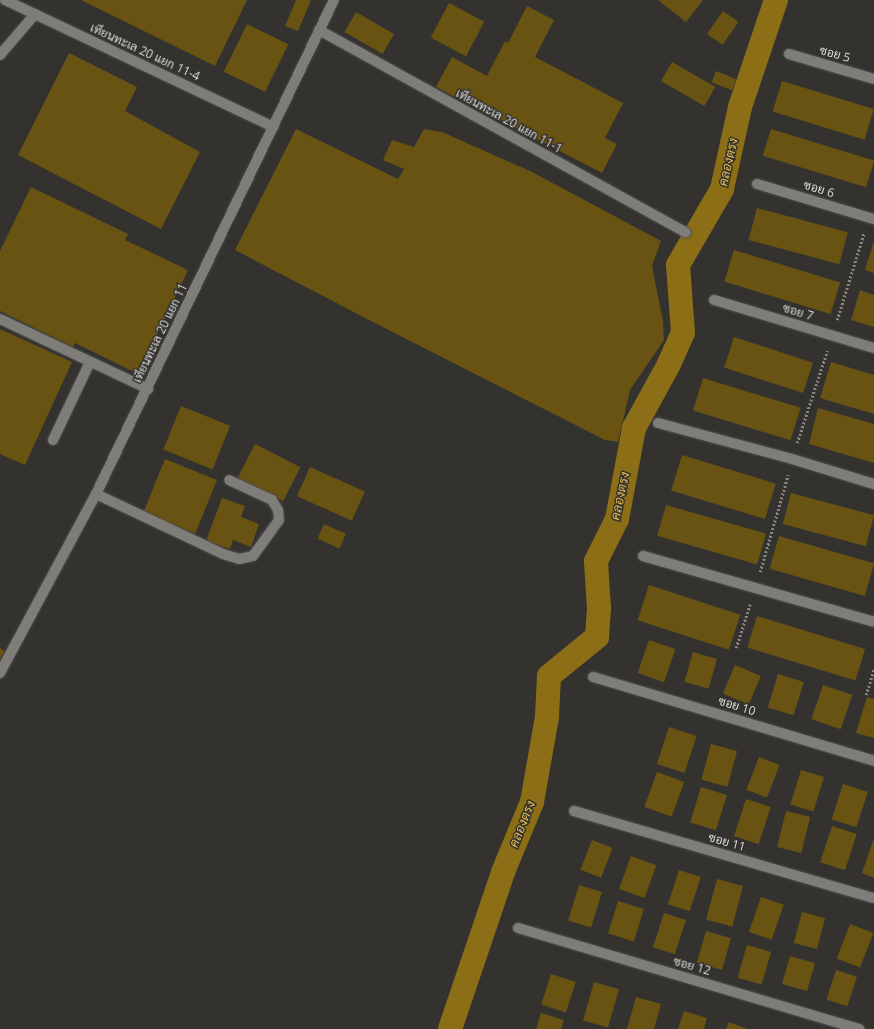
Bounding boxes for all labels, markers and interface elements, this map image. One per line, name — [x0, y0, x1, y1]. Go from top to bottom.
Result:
street label: เทียนทะเล 20 แยก 11-4 — [88, 20, 202, 84]
street label: ซอย 5 — [818, 43, 852, 65]
street label: เทียนทะเล 20 แยก 11-1 — [453, 86, 565, 156]
water label: คลองตรง — [715, 136, 741, 188]
street label: ซอย 6 — [802, 178, 836, 200]
street label: เทียนทะเล 20 แยก 11 — [130, 281, 190, 385]
street label: ซอย 7 — [781, 301, 815, 323]
water label: คลองตรง — [607, 470, 633, 522]
street label: ซอย 10 — [717, 694, 757, 718]
water label: คลองตรง — [506, 798, 538, 850]
street label: ซอย 11 — [707, 830, 747, 854]
street label: ซอย 12 — [672, 954, 712, 978]

